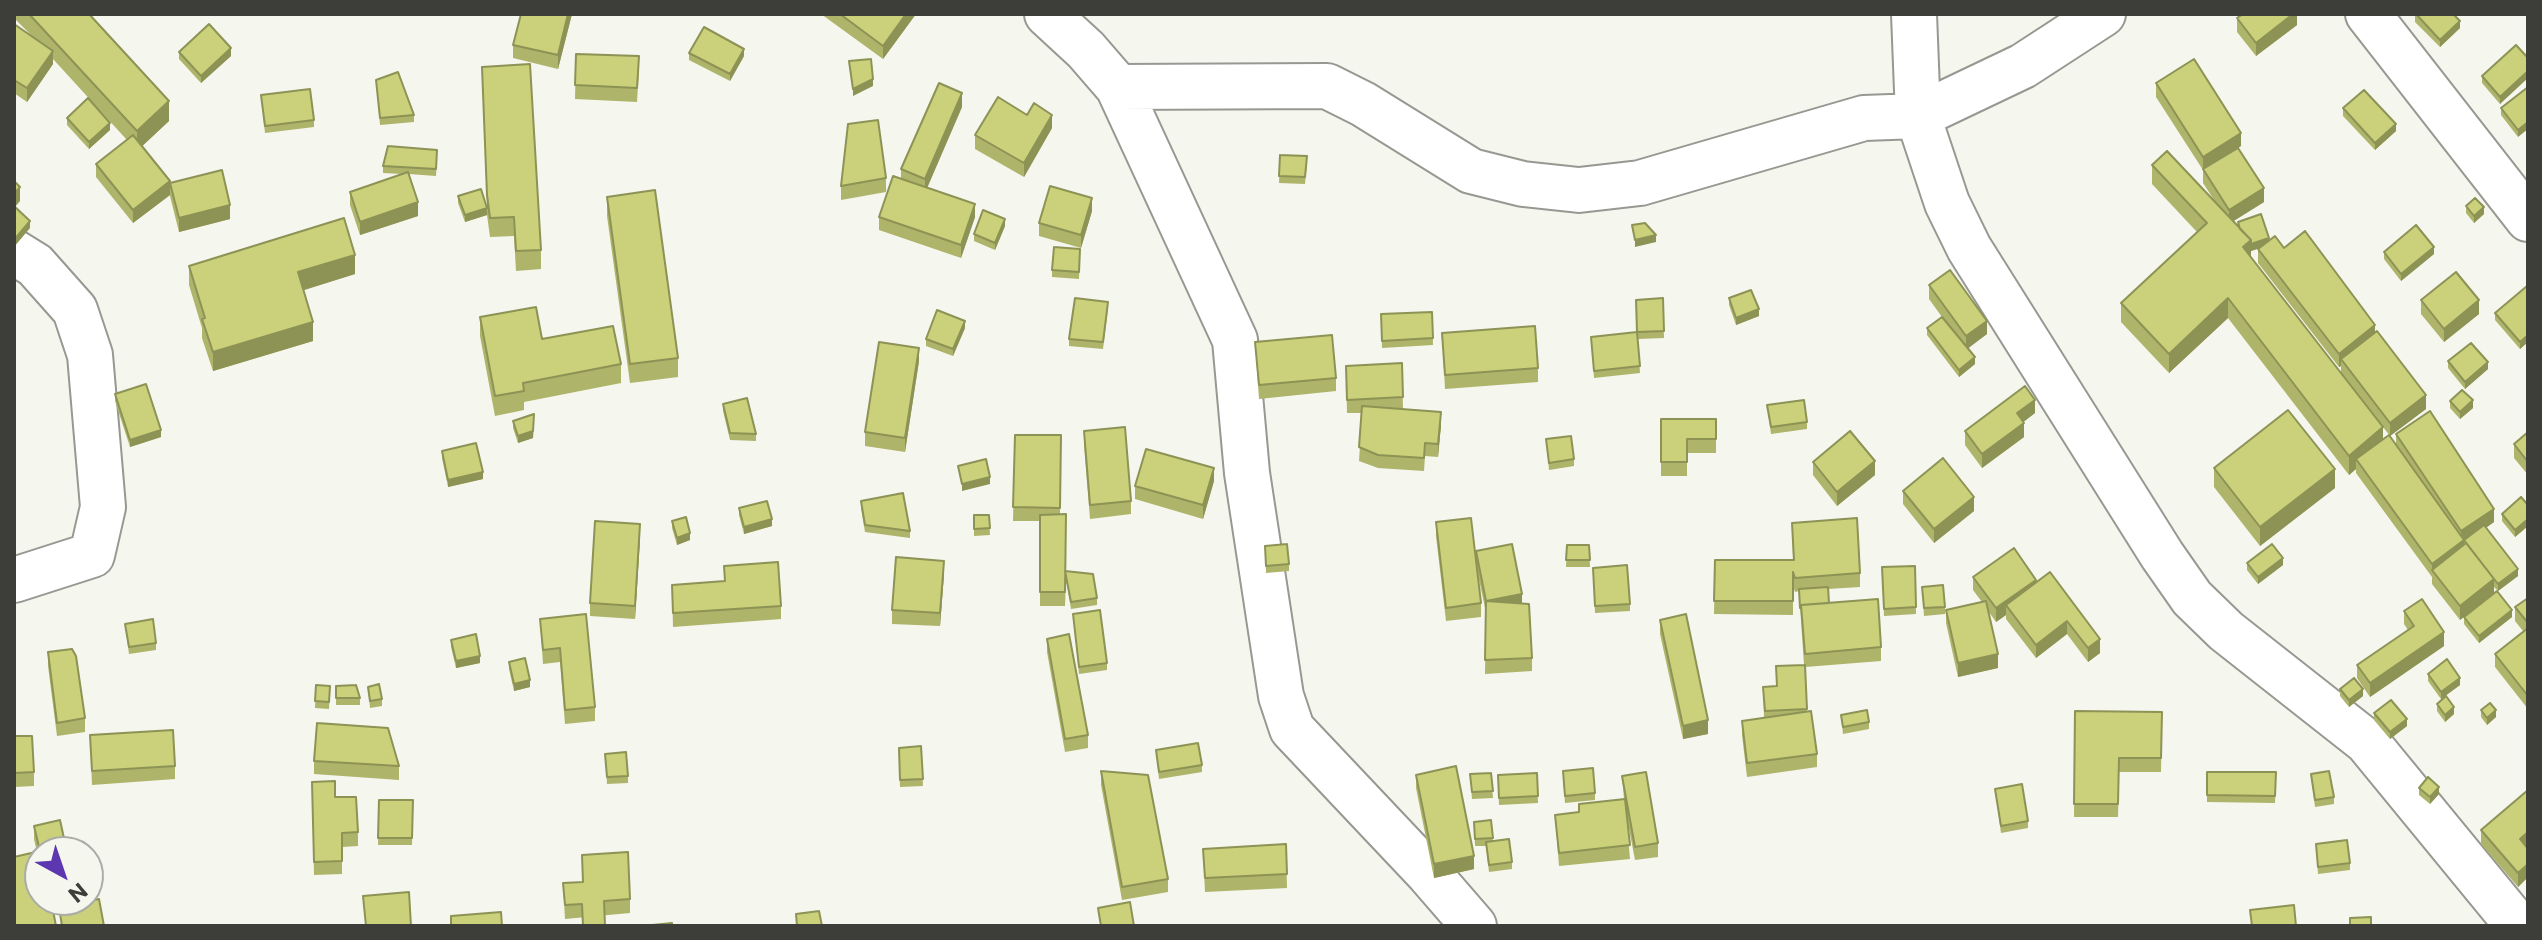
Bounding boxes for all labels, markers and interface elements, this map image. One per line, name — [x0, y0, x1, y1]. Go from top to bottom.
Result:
north arrow — [24, 836, 104, 916]
text: N — [63, 878, 93, 909]

